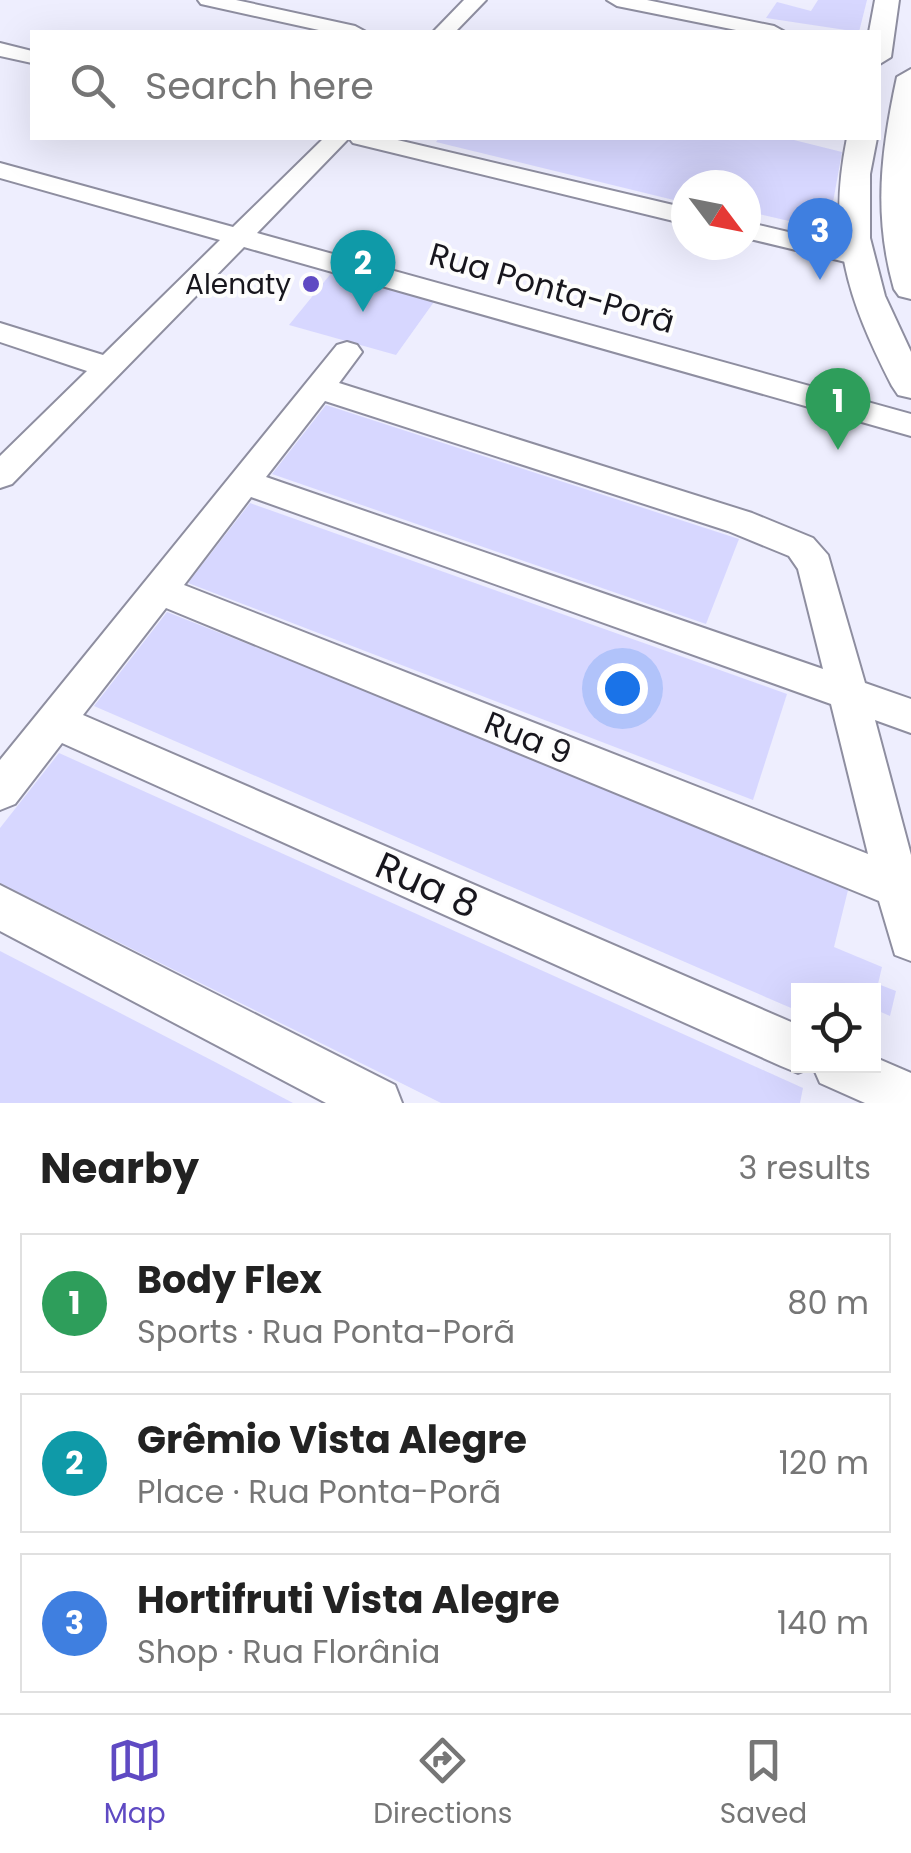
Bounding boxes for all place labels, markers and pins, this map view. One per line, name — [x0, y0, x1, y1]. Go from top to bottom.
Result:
pin: 3 — [788, 198, 852, 280]
pin: 2 — [330, 230, 396, 312]
place label: Alenaty — [185, 265, 291, 304]
marker: Alenaty — [300, 273, 322, 295]
pin: 1 — [806, 368, 870, 450]

